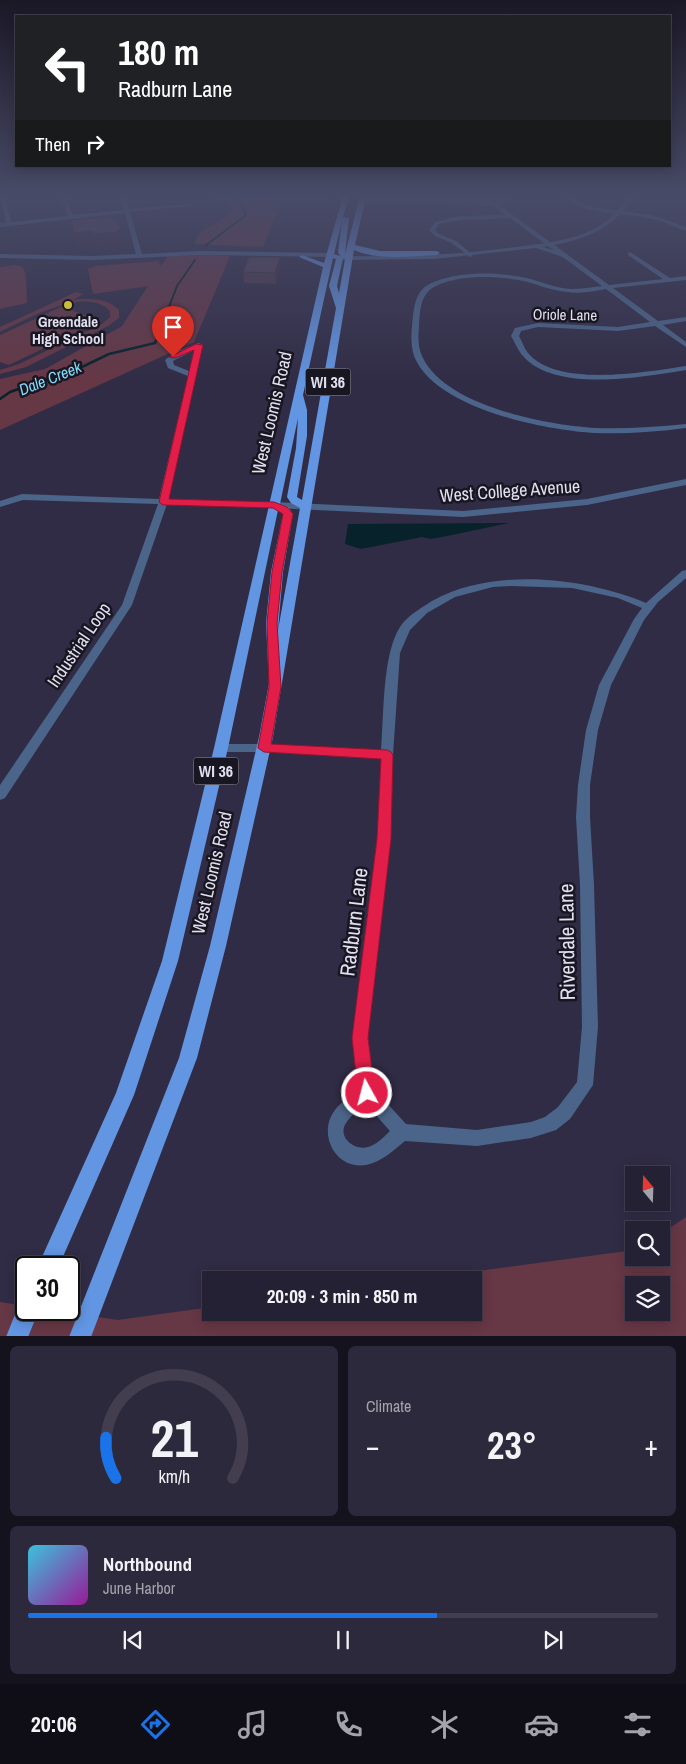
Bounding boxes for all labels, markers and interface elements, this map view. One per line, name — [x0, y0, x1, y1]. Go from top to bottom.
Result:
text: 180 m — [118, 29, 199, 76]
icon: left — [35, 35, 100, 100]
text: Radburn Lane — [118, 74, 232, 104]
icon: right — [81, 130, 109, 158]
text: Then — [35, 131, 71, 157]
marker: Greendale High School — [62, 299, 74, 311]
street label: Oriole Lane — [533, 303, 597, 326]
pin — [152, 306, 194, 357]
place label: Greendale High School — [32, 311, 104, 349]
icon: arrive — [159, 313, 187, 341]
street label: West Loomis Road — [245, 349, 298, 477]
water label: Dale Creek — [15, 355, 85, 400]
road number: WI 36 — [306, 368, 350, 396]
street label: West College Avenue — [439, 473, 581, 508]
street label: Industrial Loop — [41, 597, 116, 692]
road number: WI 36 — [194, 758, 238, 784]
street label: West Loomis Road — [185, 809, 238, 937]
street label: Radburn Lane — [332, 866, 375, 978]
street label: Riverdale Lane — [551, 883, 582, 1001]
position arrow — [340, 1066, 392, 1118]
north arrow — [625, 1166, 670, 1211]
map controls — [625, 1166, 670, 1321]
button: search — [625, 1221, 670, 1266]
speed limit sign: 30 — [15, 1256, 80, 1321]
button: layers — [625, 1276, 670, 1321]
text: 20:09 · 3 min · 850 m — [267, 1283, 417, 1309]
text: Climate — [366, 1395, 411, 1417]
text: 21 — [150, 1403, 198, 1473]
text: 23° — [487, 1420, 537, 1471]
text: − — [366, 1427, 379, 1465]
text: + — [645, 1427, 658, 1465]
text: km/h — [158, 1465, 190, 1489]
text: Northbound — [103, 1551, 192, 1577]
text: June Harbor — [103, 1577, 175, 1599]
icon: previous — [119, 1626, 147, 1654]
icon: pause — [329, 1626, 357, 1654]
icon: next — [539, 1626, 567, 1654]
icon: directions — [138, 1707, 173, 1742]
icon: music — [235, 1707, 270, 1742]
icon: phone — [331, 1707, 366, 1742]
icon: climate — [427, 1707, 462, 1742]
icon: car — [524, 1707, 559, 1742]
icon: filters — [620, 1707, 655, 1742]
text: 20:06 — [31, 1709, 77, 1739]

